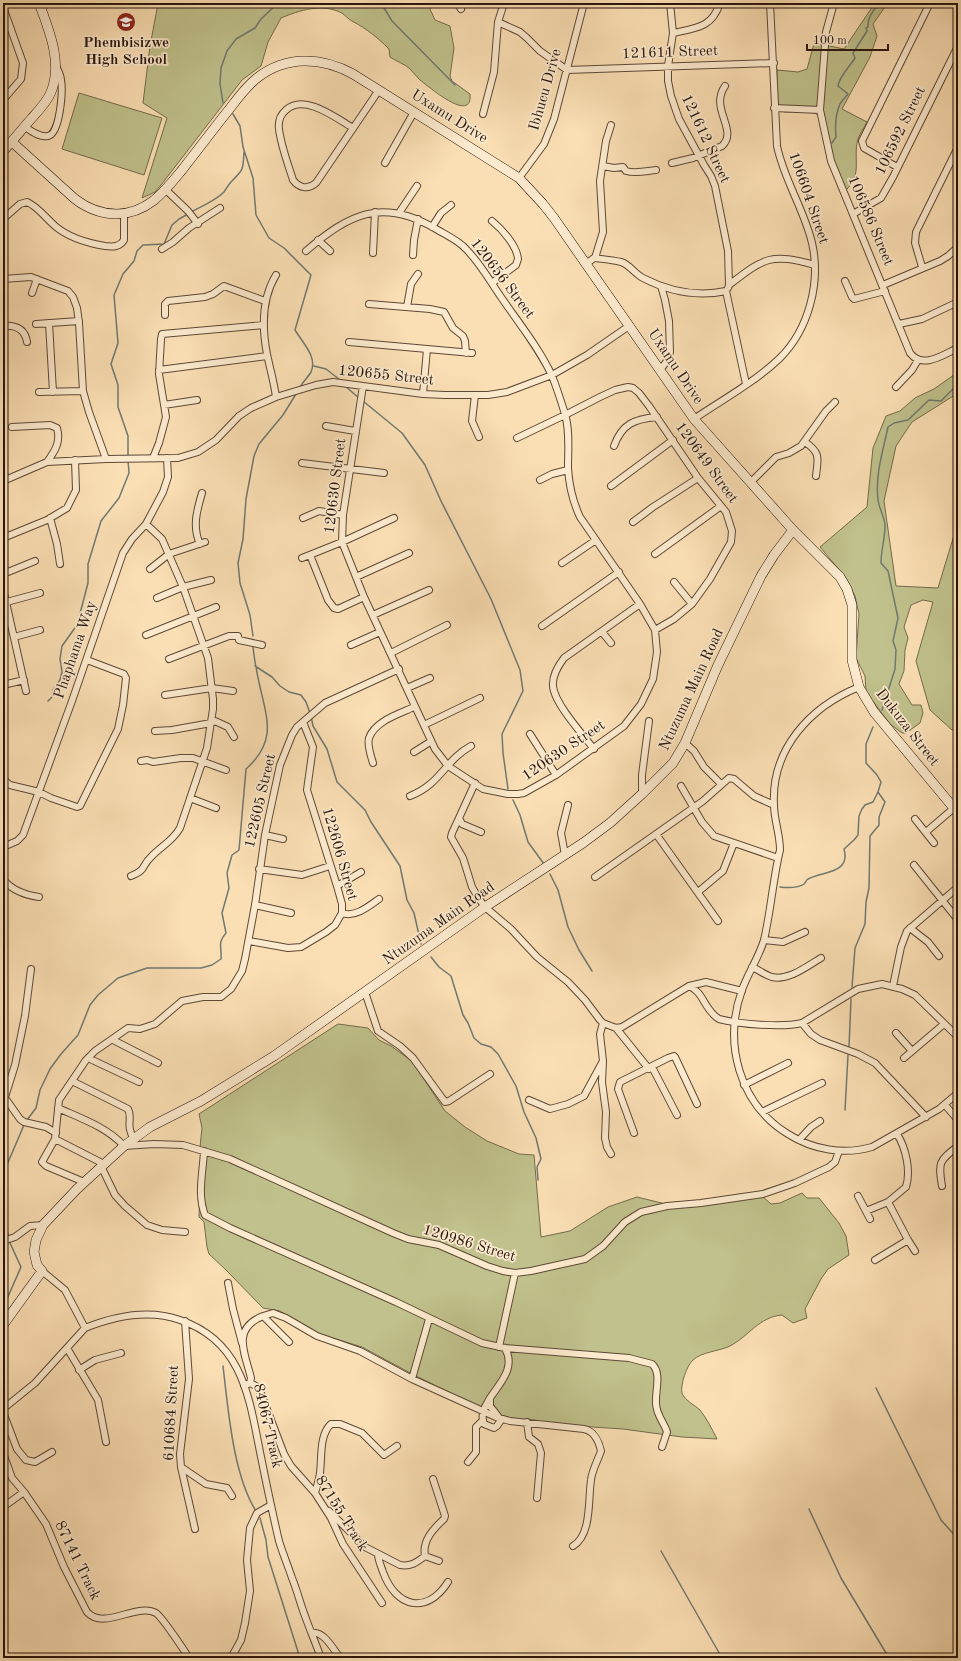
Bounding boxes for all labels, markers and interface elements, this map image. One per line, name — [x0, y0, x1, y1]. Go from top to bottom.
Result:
school or university icon: Phembisizwe High School — [115, 11, 137, 33]
scale bar — [807, 26, 888, 52]
text: 100 m — [813, 35, 847, 47]
place label: Phembisizwe High School — [83, 36, 169, 68]
street label: 121611 Street — [622, 44, 718, 62]
street label: Ibhucu Drive — [527, 47, 565, 133]
street label: 106592 Street — [873, 84, 929, 178]
street label: Uxamu Drive — [408, 88, 490, 146]
street label: 121612 Street — [678, 92, 732, 186]
street label: 106604 Street — [785, 150, 831, 246]
street label: 106586 Street — [844, 174, 896, 268]
street label: 120656 Street — [467, 236, 537, 322]
street label: Uxamu Drive — [644, 327, 706, 407]
street label: 120655 Street — [337, 364, 435, 388]
street label: 120649 Street — [672, 420, 740, 506]
street label: 120630 Street — [323, 437, 349, 535]
street label: Phaphama Way — [52, 599, 100, 701]
street label: Ntuzuma Main Road — [657, 627, 727, 753]
street label: Dukuza Street — [872, 687, 942, 769]
street label: 120630 Street — [520, 718, 608, 784]
street label: 122605 Street — [243, 752, 279, 850]
street label: 122606 Street — [319, 806, 359, 902]
street label: Ntuzuma Main Road — [380, 880, 498, 968]
street label: 120986 Street — [421, 1223, 517, 1265]
street label: 610684 Street — [162, 1365, 182, 1461]
street label: 84067 Track — [250, 1382, 284, 1470]
street label: 87155 Track — [312, 1473, 370, 1555]
street label: 87141 Track — [51, 1519, 103, 1603]

